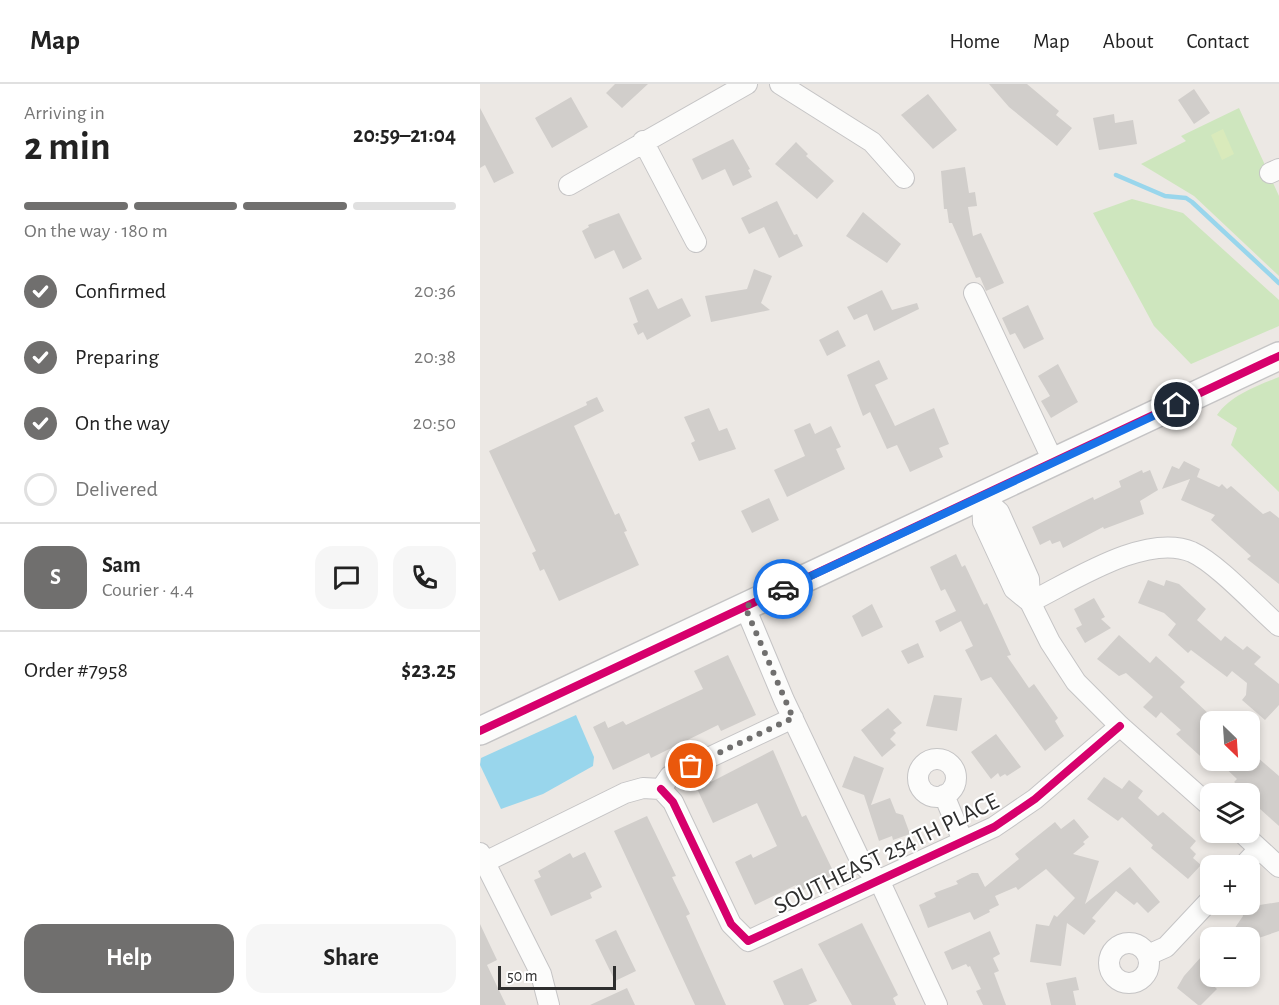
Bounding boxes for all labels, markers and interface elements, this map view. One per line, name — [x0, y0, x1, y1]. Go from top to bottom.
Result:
text: Map — [30, 27, 80, 55]
text: Home — [949, 31, 1000, 52]
text: Map — [1033, 31, 1070, 52]
text: About — [1103, 31, 1153, 52]
text: Contact — [1186, 31, 1249, 52]
text: Arriving in — [24, 103, 105, 123]
text: 20:59–21:04 — [353, 124, 456, 146]
text: 2 min — [24, 128, 111, 167]
text: On the way · 180 m — [24, 221, 168, 241]
icon: check — [24, 275, 57, 308]
text: Confirmed — [75, 280, 166, 302]
text: 20:36 — [414, 281, 456, 301]
icon: check — [24, 341, 57, 374]
text: Preparing — [75, 346, 159, 368]
text: 20:38 — [414, 347, 456, 367]
pin — [1151, 379, 1202, 430]
icon: home — [1160, 388, 1193, 421]
icon: check — [24, 407, 57, 440]
text: On the way — [75, 412, 170, 434]
text: 20:50 — [413, 413, 456, 433]
text: Delivered — [75, 478, 158, 500]
button: chat — [315, 546, 378, 609]
button: phone — [393, 546, 456, 609]
text: Sam — [102, 554, 141, 576]
courier — [753, 559, 813, 619]
text: S — [50, 566, 61, 588]
icon: car — [767, 573, 800, 606]
text: Courier · 4.4 — [102, 580, 194, 600]
text: Order #7958 — [24, 659, 128, 681]
text: $23.25 — [401, 659, 456, 681]
north arrow — [1200, 711, 1260, 771]
map controls — [1200, 711, 1260, 987]
pin — [665, 740, 716, 791]
icon: bag — [674, 749, 707, 782]
button: layers — [1200, 783, 1260, 843]
street label: SOUTHEAST 254TH PLACE — [770, 789, 1003, 919]
button: + — [1200, 855, 1260, 915]
button: Help — [24, 924, 234, 993]
button: Share — [246, 924, 456, 993]
button: − — [1200, 927, 1260, 987]
scale bar — [498, 963, 616, 990]
text: 50 m — [507, 968, 538, 984]

